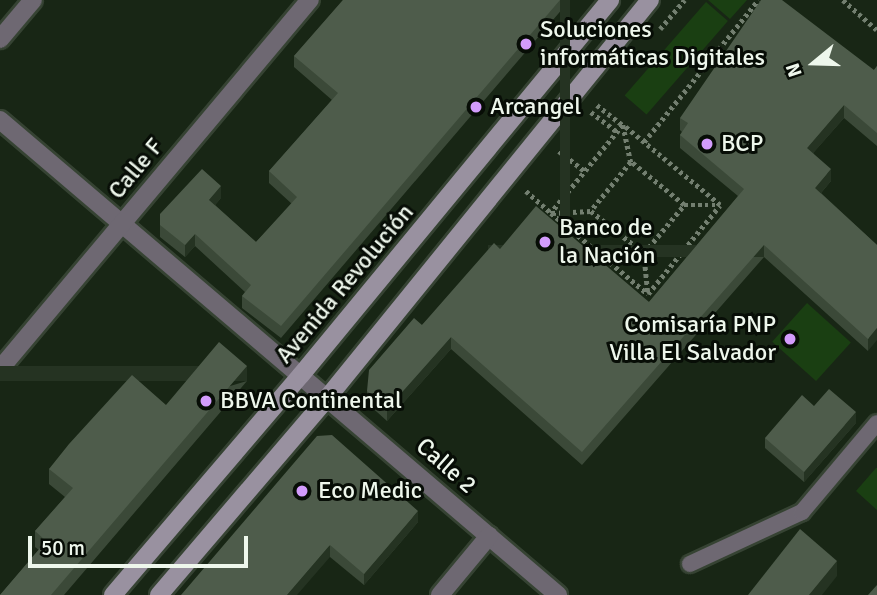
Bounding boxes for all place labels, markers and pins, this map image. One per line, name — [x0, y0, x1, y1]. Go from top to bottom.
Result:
place label: Soluciones informáticas Digitales — [540, 16, 765, 72]
marker: Soluciones informáticas Digitales — [518, 36, 534, 52]
place label: Arcangel — [490, 93, 581, 121]
marker: Arcangel — [468, 99, 484, 115]
place label: BCP — [721, 130, 763, 158]
marker: BCP — [699, 136, 715, 152]
place label: Banco de la Nación — [559, 214, 656, 270]
marker: Banco de la Nación — [537, 234, 553, 250]
place label: Comisaría PNP Villa El Salvador — [609, 311, 776, 367]
marker: Comisaría PNP Villa El Salvador — [782, 331, 798, 347]
place label: BBVA Continental — [220, 387, 402, 415]
marker: BBVA Continental — [198, 393, 214, 409]
place label: Eco Medic — [318, 477, 422, 505]
marker: Eco Medic — [292, 481, 312, 501]

